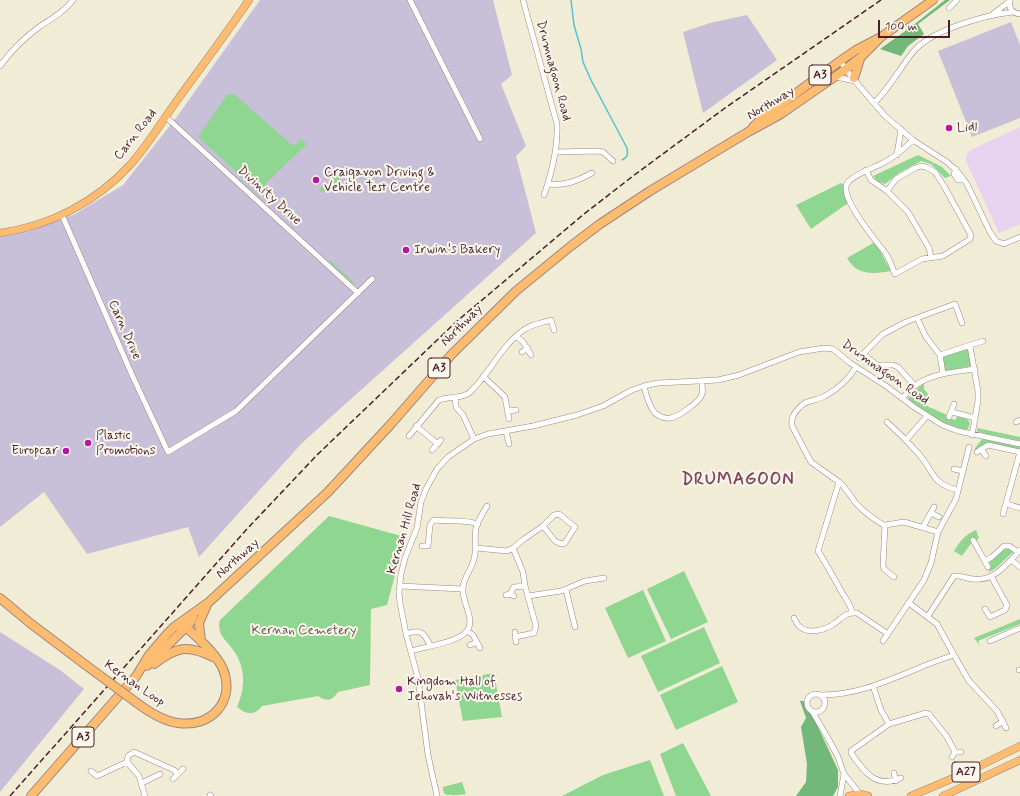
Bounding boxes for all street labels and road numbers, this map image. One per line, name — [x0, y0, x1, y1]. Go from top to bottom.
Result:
street label: Drumnagoon Road — [532, 19, 574, 123]
road number: A3 — [809, 65, 831, 85]
street label: Northway — [744, 84, 798, 124]
street label: Carn Road — [111, 106, 161, 164]
street label: Divinity Drive — [234, 163, 304, 229]
street label: Carn Drive — [104, 298, 144, 362]
street label: Northway — [438, 302, 486, 350]
street label: Drumnagoon Road — [838, 337, 932, 409]
road number: A3 — [428, 358, 450, 378]
street label: Kernan Hill Road — [385, 482, 425, 576]
street label: Northway — [213, 536, 263, 582]
street label: Kernan Loop — [100, 657, 168, 711]
road number: A3 — [72, 727, 94, 747]
road number: A27 — [952, 762, 980, 782]

